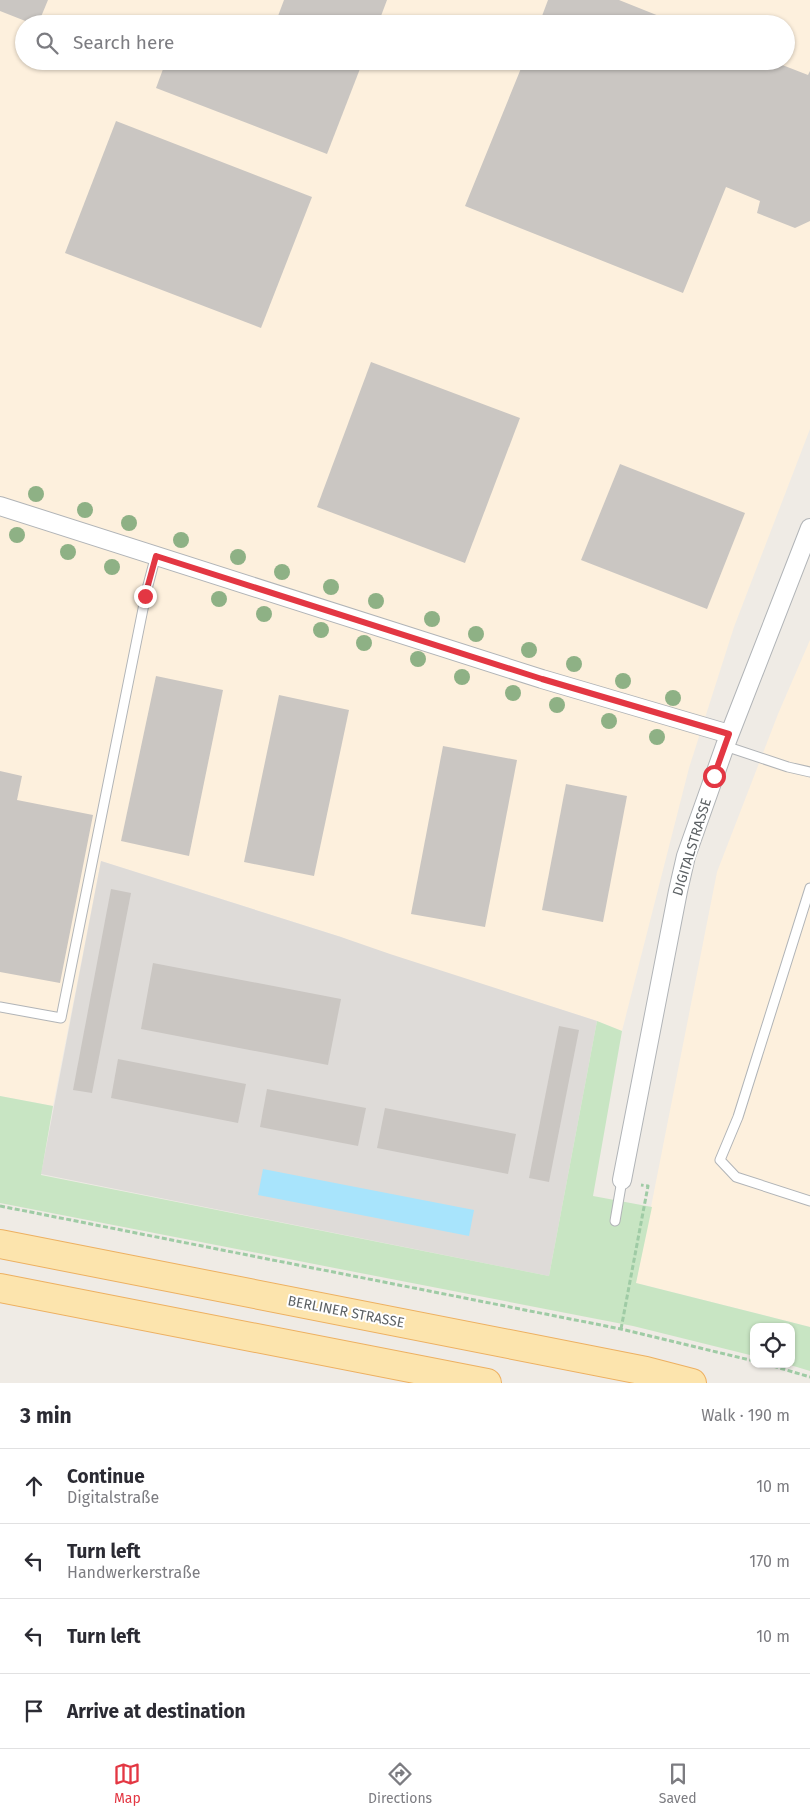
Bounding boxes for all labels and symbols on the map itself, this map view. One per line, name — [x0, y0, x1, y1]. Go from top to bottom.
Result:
route end — [134, 585, 157, 608]
route start — [703, 765, 726, 788]
street label: DIGITALSTRASSE — [669, 796, 715, 898]
street label: BERLINER STRASSE — [286, 1292, 406, 1332]

